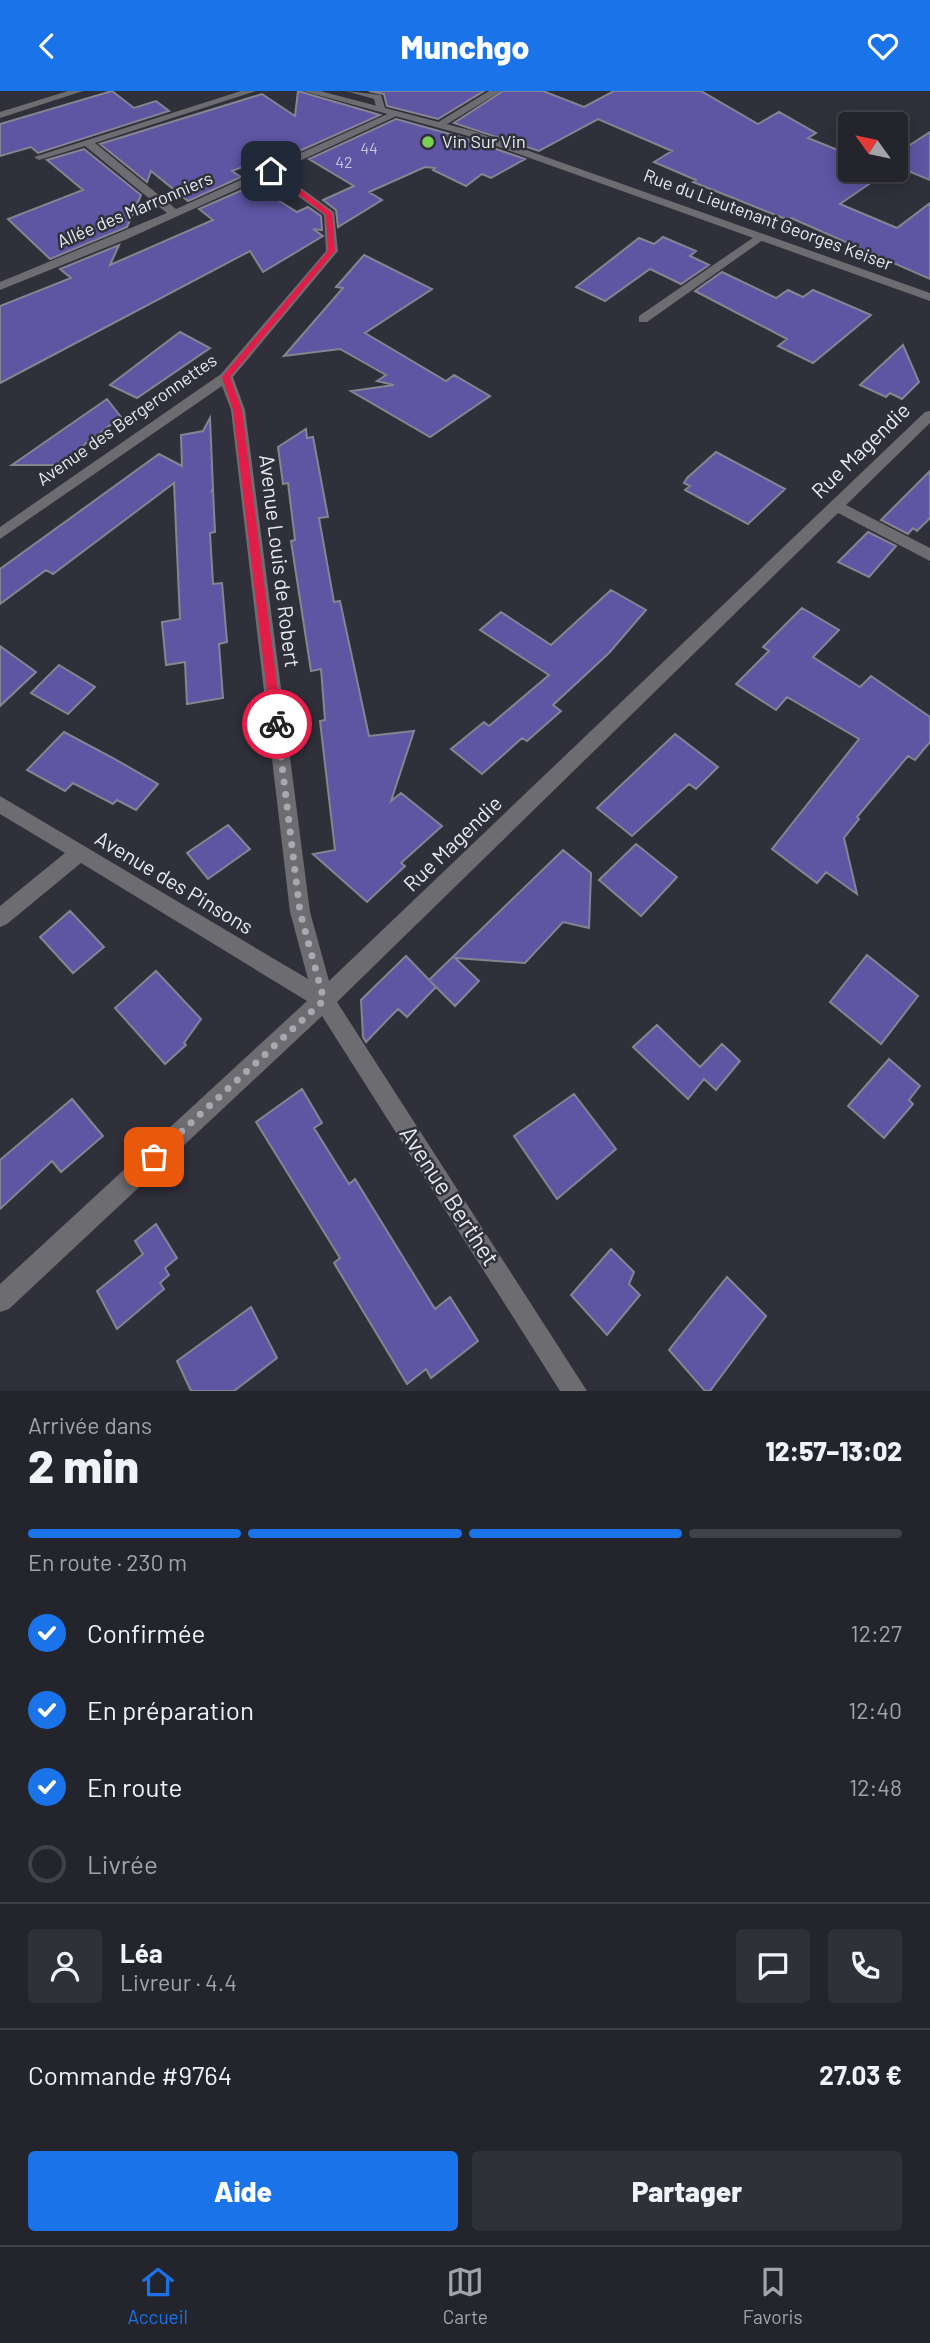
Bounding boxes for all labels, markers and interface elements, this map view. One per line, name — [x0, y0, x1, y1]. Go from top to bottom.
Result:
icon: back — [28, 27, 66, 65]
text: Munchgo — [401, 27, 529, 65]
icon: heart — [864, 27, 902, 65]
north arrow — [838, 112, 908, 182]
map controls — [838, 112, 908, 182]
place label: Vin Sur Vin — [442, 130, 526, 152]
marker: Vin Sur Vin — [420, 134, 436, 150]
house number: 44 — [360, 138, 378, 157]
pin — [241, 141, 301, 201]
icon: home — [252, 152, 290, 190]
house number: 42 — [335, 152, 353, 171]
street label: Rue du Lieutenant Georges Keiser — [641, 164, 896, 275]
street label: Allée des Marronniers — [53, 166, 216, 252]
street label: Avenue des Bergeronnettes — [32, 349, 221, 490]
street label: Rue Magendie — [806, 397, 914, 503]
street label: Avenue Louis de Robert — [255, 453, 306, 669]
courier — [242, 689, 312, 759]
icon: bike — [258, 705, 296, 743]
street label: Rue Magendie — [398, 790, 506, 896]
street label: Avenue des Pinsons — [91, 825, 258, 939]
street label: Avenue Berthet — [394, 1120, 506, 1271]
pin — [124, 1127, 184, 1187]
icon: bag — [135, 1138, 173, 1176]
text: Arrivée dans — [28, 1411, 152, 1439]
text: 12:57–13:02 — [766, 1435, 902, 1466]
text: 2 min — [28, 1437, 139, 1492]
text: En route · 230 m — [28, 1548, 187, 1576]
icon: check — [28, 1614, 66, 1652]
text: Confirmée — [87, 1617, 205, 1648]
text: 12:27 — [851, 1619, 902, 1647]
icon: check — [28, 1691, 66, 1729]
text: En préparation — [87, 1694, 254, 1725]
text: 12:40 — [848, 1696, 902, 1724]
icon: check — [28, 1768, 66, 1806]
text: En route — [87, 1771, 182, 1802]
text: 12:48 — [849, 1773, 902, 1801]
text: Livrée — [87, 1848, 158, 1879]
button: person — [28, 1929, 102, 2003]
button: chat — [736, 1929, 810, 2003]
button: phone — [828, 1929, 902, 2003]
text: Léa — [120, 1937, 163, 1968]
text: Livreur · 4.4 — [120, 1968, 237, 1996]
text: Commande #9764 — [28, 2059, 232, 2090]
text: 27.03 € — [819, 2059, 902, 2090]
button: Aide — [28, 2151, 458, 2231]
button: Partager — [472, 2151, 902, 2231]
tab: Accueil — [127, 2263, 188, 2328]
tab: Carte — [443, 2263, 488, 2328]
tab: Favoris — [743, 2263, 803, 2328]

